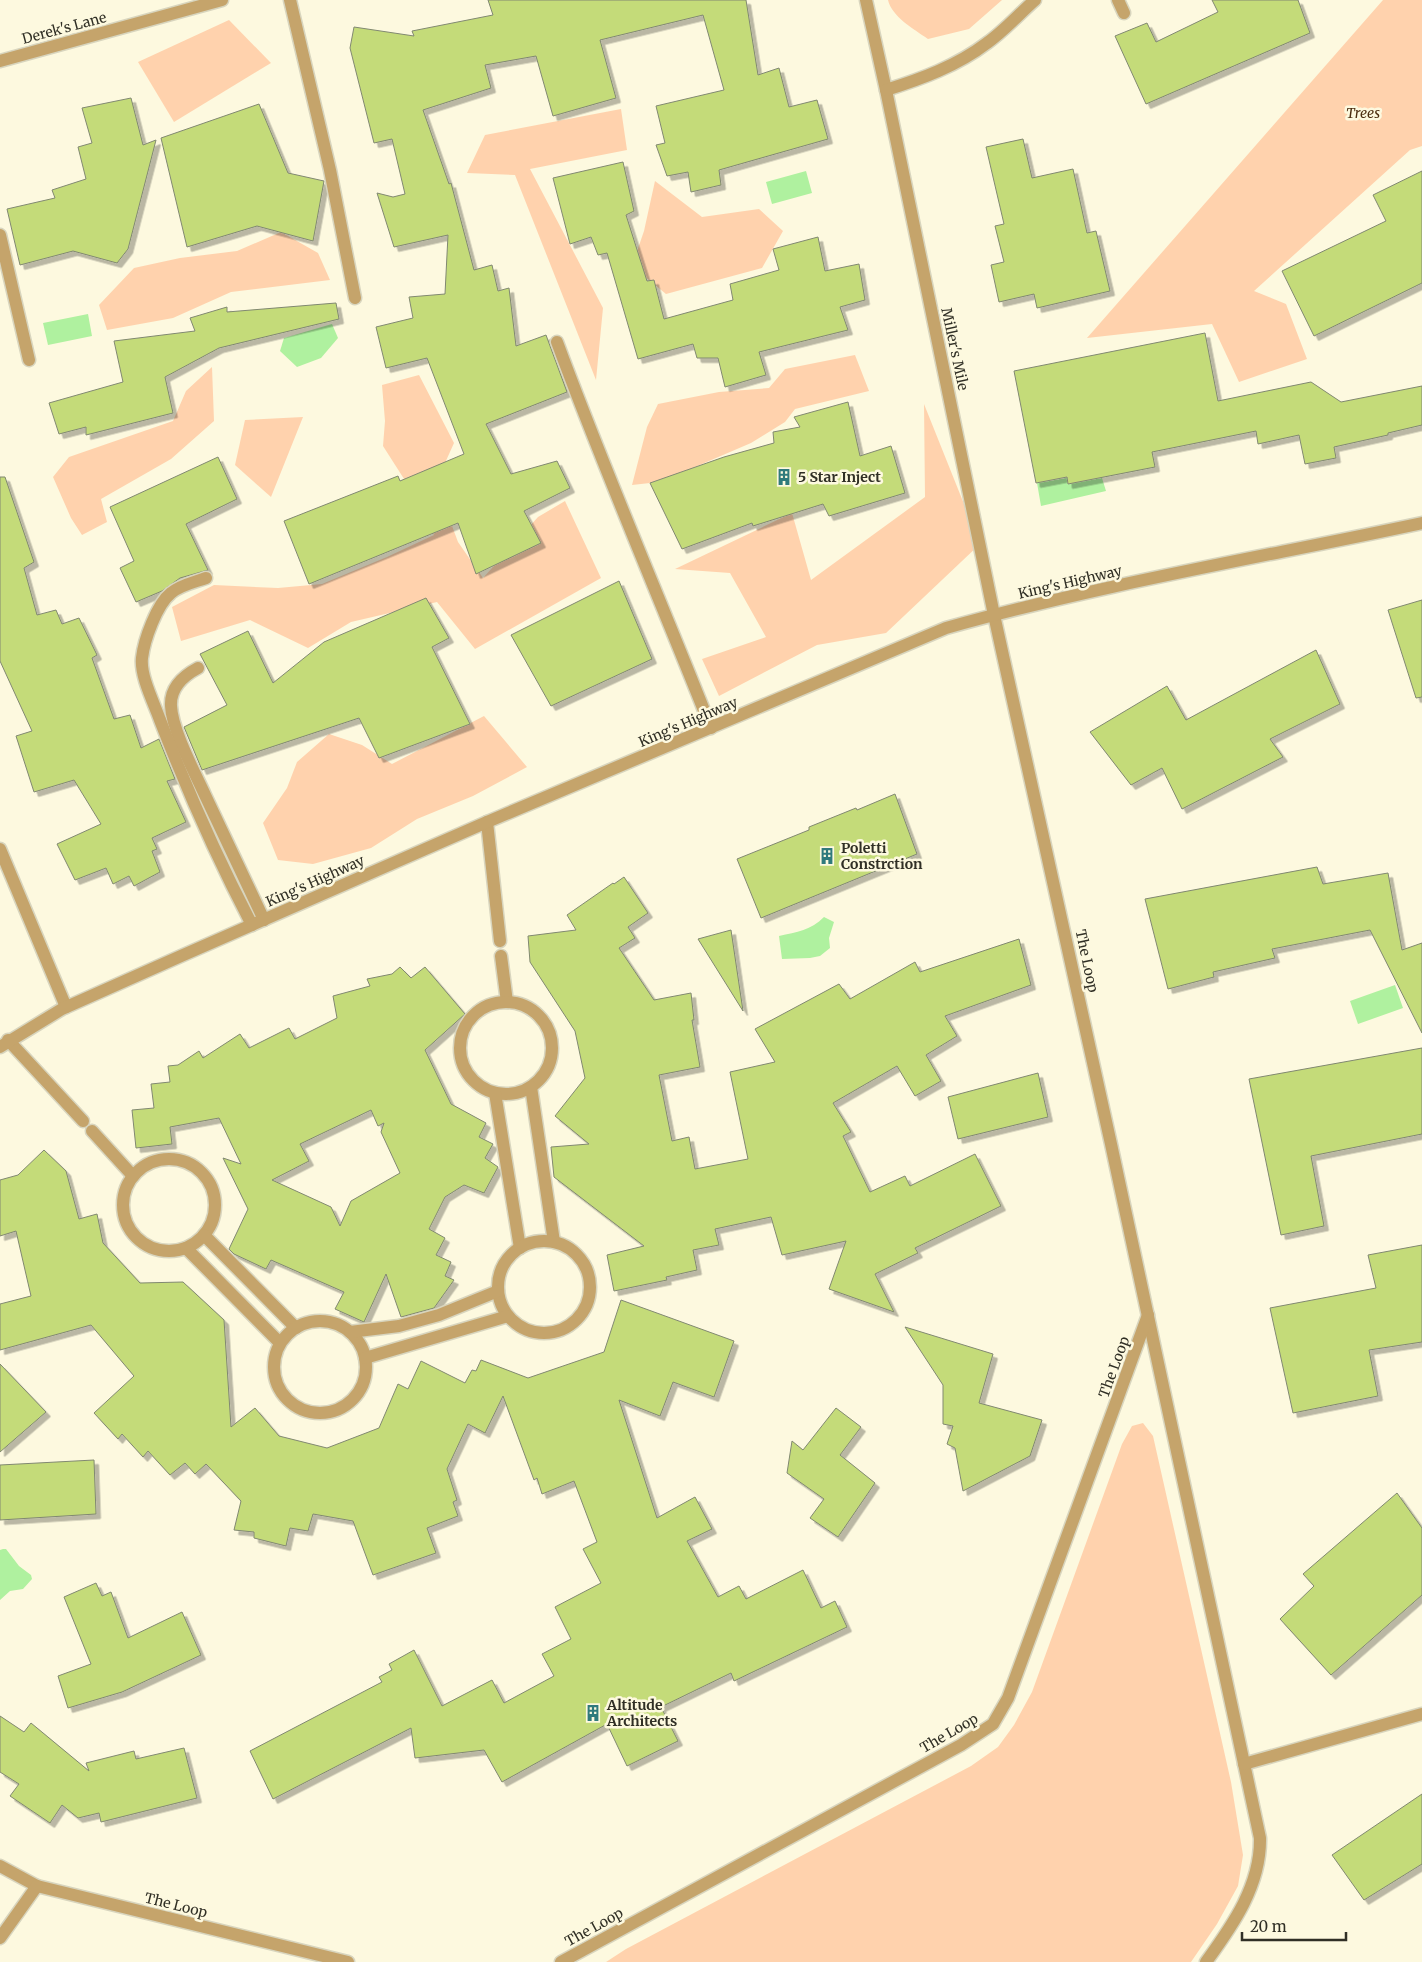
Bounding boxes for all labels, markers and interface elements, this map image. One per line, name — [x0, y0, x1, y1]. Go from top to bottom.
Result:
street label: Derek's Lane — [20, 8, 108, 48]
park label: Trees — [1346, 104, 1380, 122]
street label: Miller's Mile — [937, 306, 973, 392]
building icon: 5 Star Inject — [774, 467, 794, 487]
place label: 5 Star Inject — [798, 468, 881, 486]
street label: King's Highway — [1016, 561, 1124, 603]
street label: King's Highway — [636, 693, 741, 751]
place label: Poletti Constrction — [841, 839, 923, 873]
building icon: Poletti Constrction — [817, 846, 837, 866]
street label: King's Highway — [263, 851, 368, 911]
street label: The Loop — [1072, 928, 1103, 994]
street label: The Loop — [1095, 1334, 1134, 1400]
place label: Altitude Architects — [606, 1696, 677, 1730]
building icon: Altitude Architects — [583, 1703, 603, 1723]
street label: The Loop — [917, 1709, 981, 1757]
street label: The Loop — [143, 1889, 210, 1922]
street label: The Loop — [562, 1903, 627, 1950]
scale bar — [1242, 1910, 1346, 1942]
text: 20 m — [1250, 1917, 1287, 1936]

